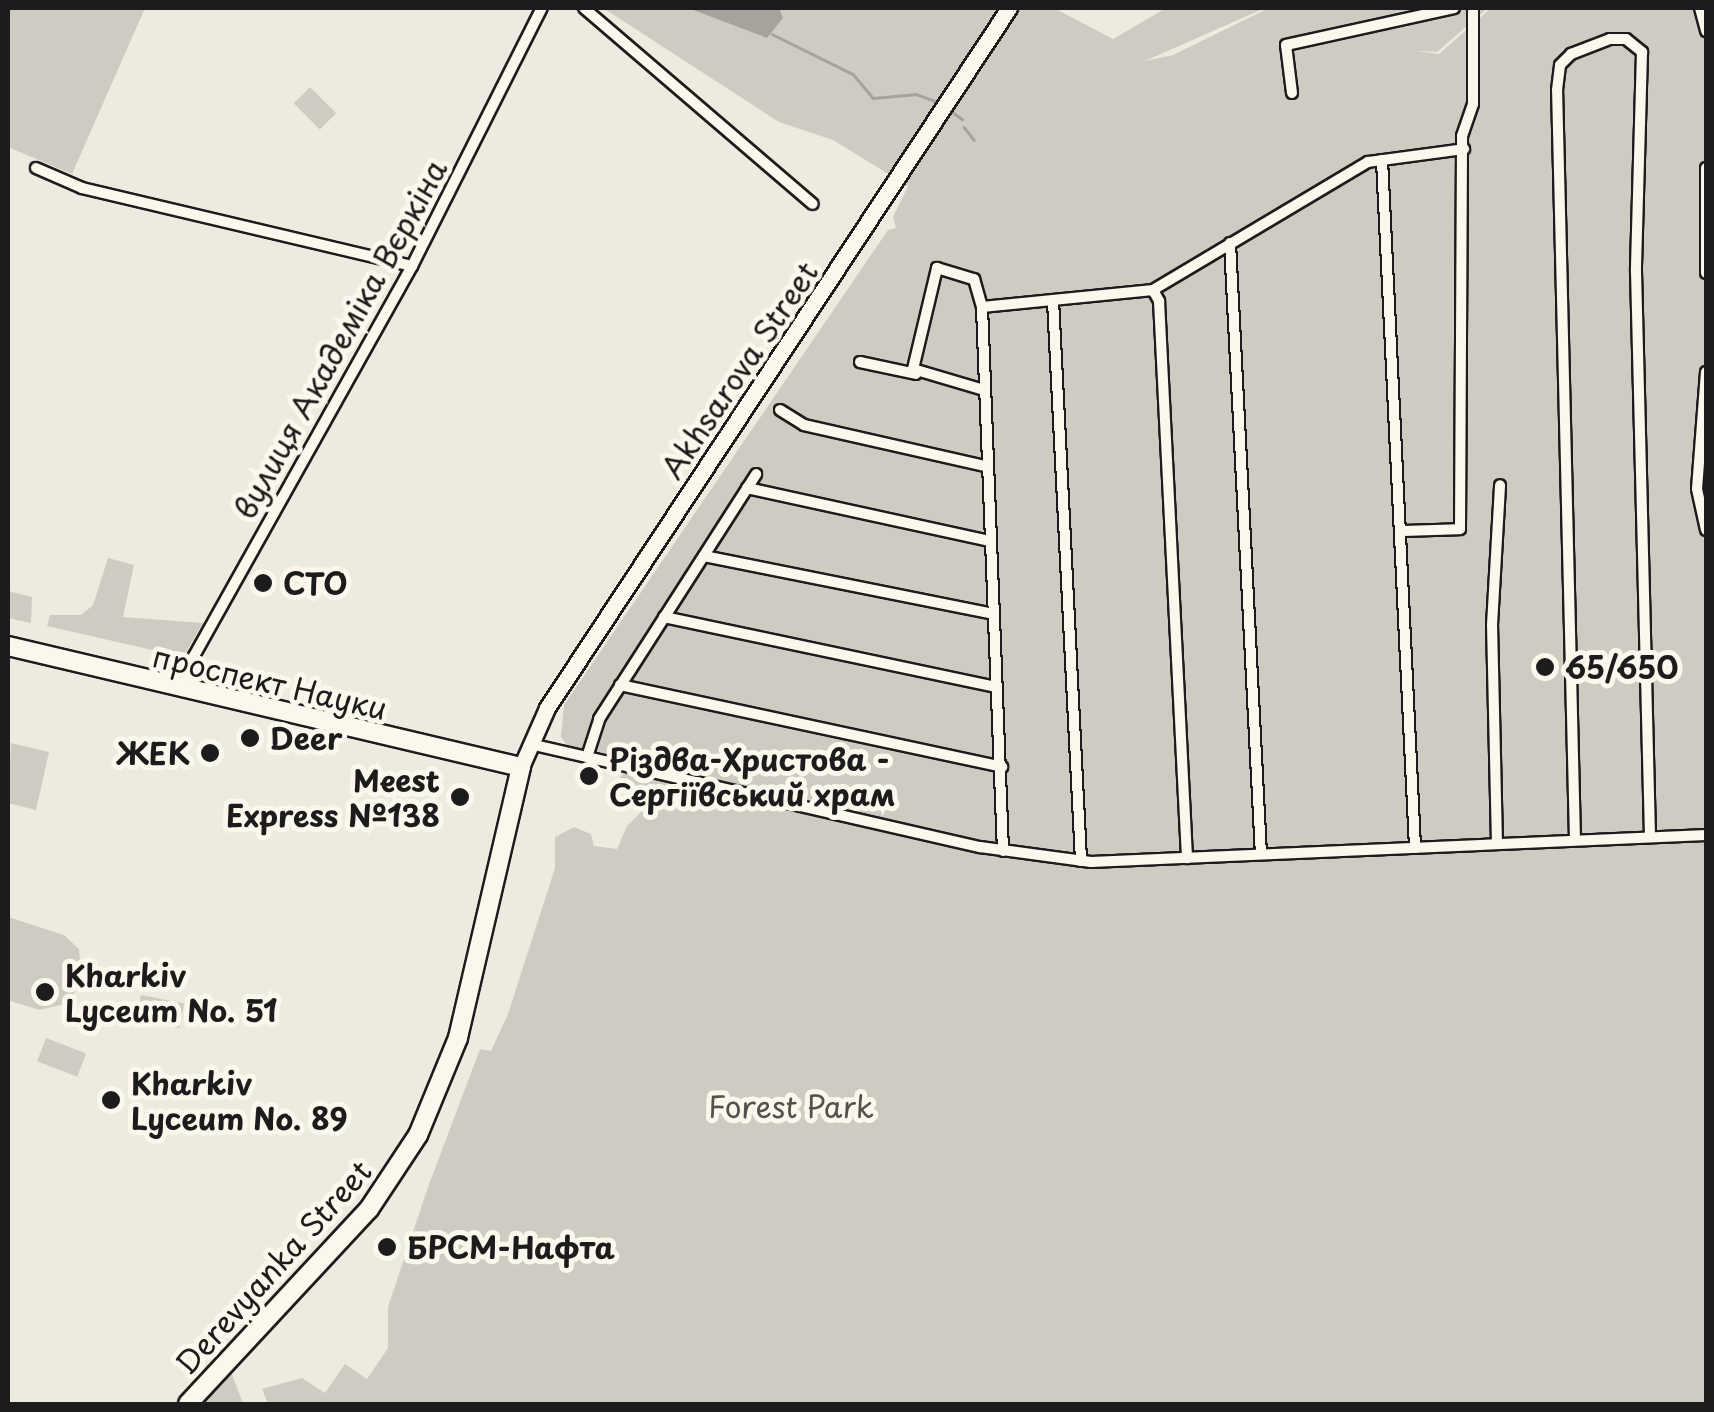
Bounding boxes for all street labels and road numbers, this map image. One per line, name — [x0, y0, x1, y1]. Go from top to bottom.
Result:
street label: вулиця Академіка Вєркіна — [226, 153, 454, 525]
street label: Akhsarova Street — [653, 254, 825, 486]
street label: проспект Науки — [149, 637, 391, 727]
street label: Derevyanka Street — [167, 1152, 379, 1382]

